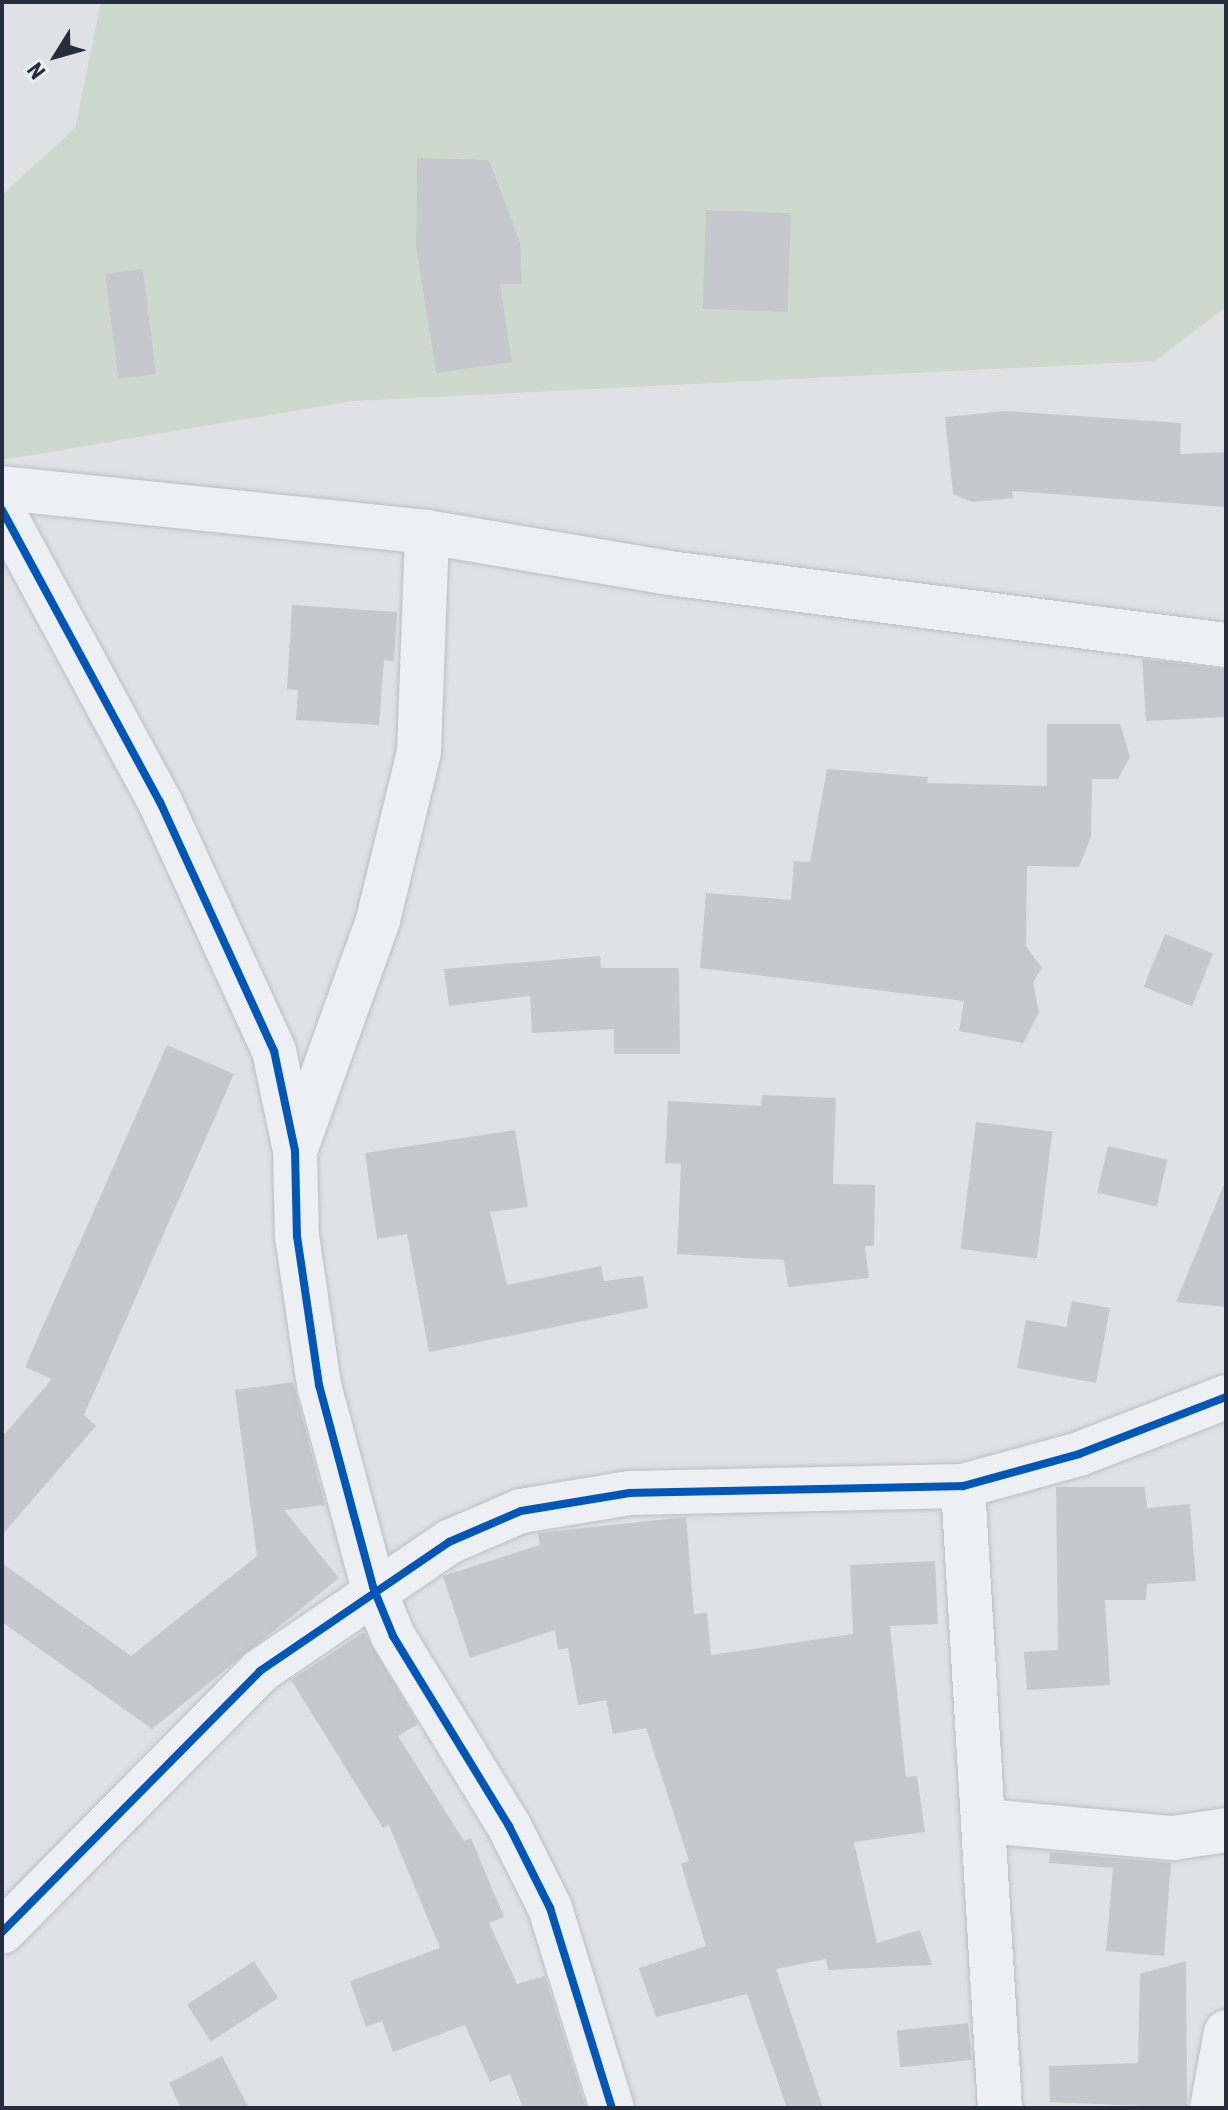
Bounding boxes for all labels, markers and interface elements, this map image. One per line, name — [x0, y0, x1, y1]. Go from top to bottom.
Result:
north arrow — [16, 16, 96, 96]
text: N — [22, 58, 50, 84]

